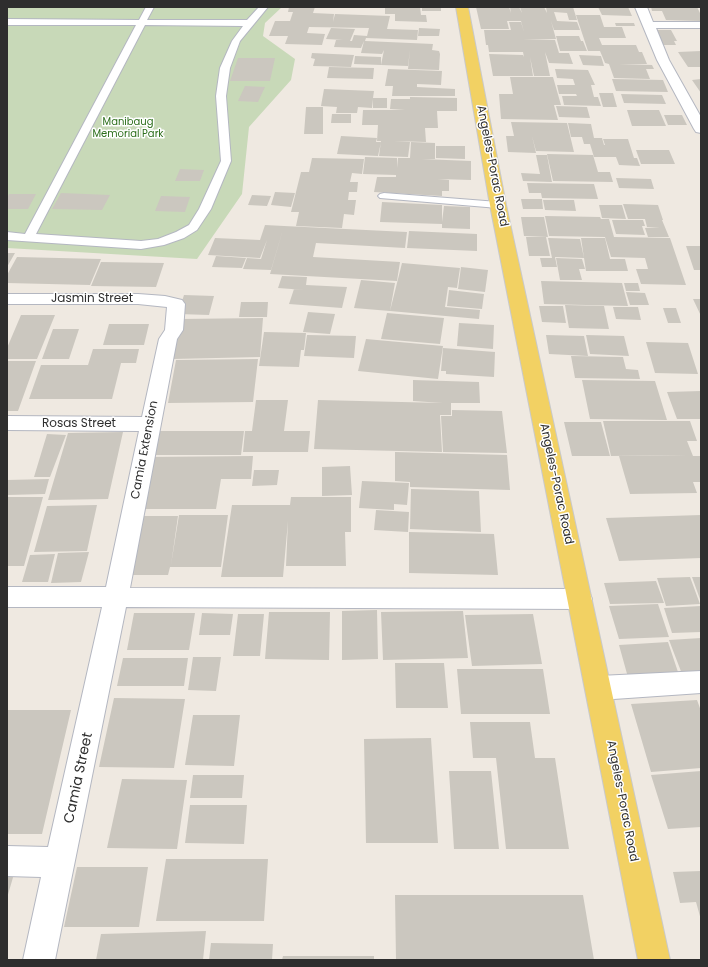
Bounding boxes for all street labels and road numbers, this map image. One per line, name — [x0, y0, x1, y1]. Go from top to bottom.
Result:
street label: Angeles-Porac Road — [473, 104, 511, 228]
street label: Jasmin Street — [51, 292, 133, 306]
street label: Camia Extension — [128, 400, 162, 500]
street label: Rosas Street — [42, 417, 116, 431]
street label: Angeles-Porac Road — [536, 422, 576, 546]
street label: Camia Street — [61, 731, 97, 825]
street label: Angeles-Porac Road — [603, 739, 641, 863]

